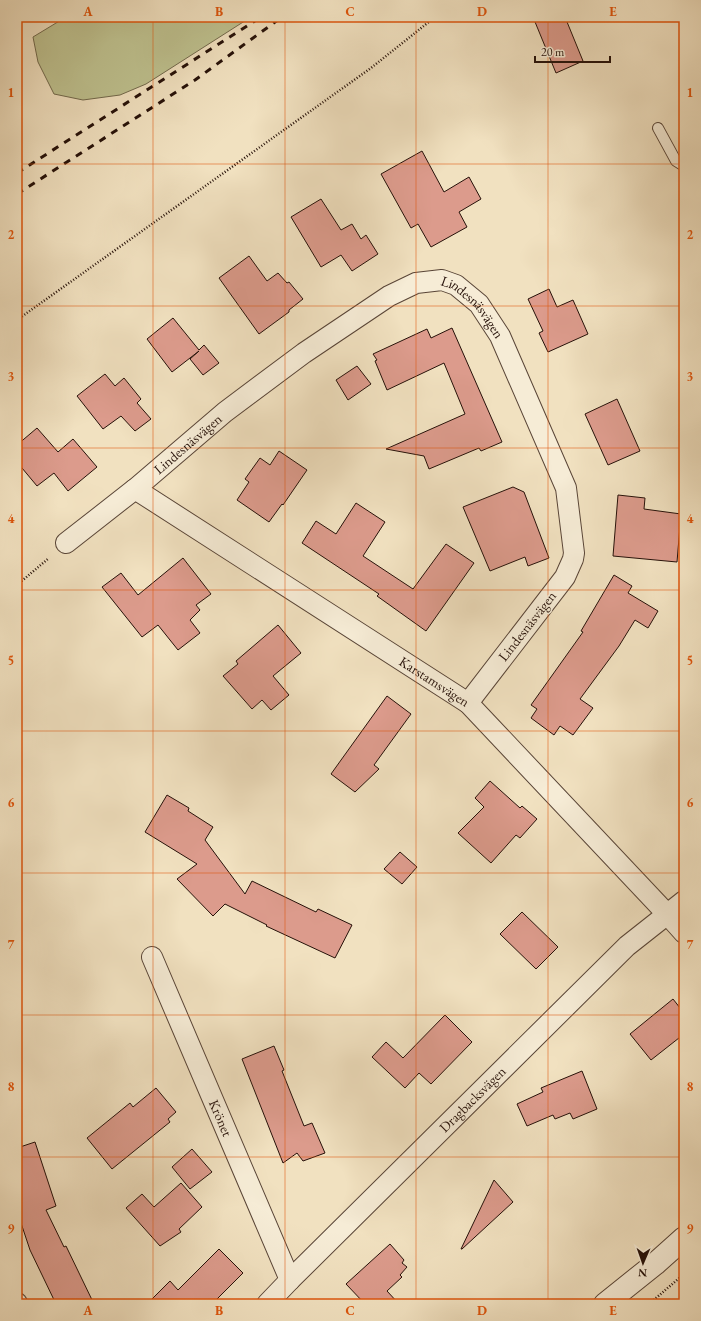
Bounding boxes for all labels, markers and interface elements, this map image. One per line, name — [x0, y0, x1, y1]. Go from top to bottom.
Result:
text: A — [82, 3, 93, 20]
text: B — [215, 3, 223, 20]
text: C — [345, 3, 355, 20]
text: D — [477, 3, 487, 20]
text: E — [609, 3, 617, 20]
scale bar — [535, 38, 610, 64]
text: 20 m — [541, 44, 565, 60]
text: 1 — [8, 84, 15, 101]
text: 1 — [687, 84, 694, 101]
text: 2 — [8, 226, 15, 243]
text: 2 — [687, 226, 694, 243]
street label: Lindesnäsvägen — [439, 271, 508, 342]
text: 3 — [8, 368, 15, 385]
text: 3 — [687, 368, 694, 385]
street label: Lindesnäsvägen — [150, 409, 226, 478]
text: 4 — [8, 510, 15, 527]
text: 4 — [687, 510, 694, 527]
street label: Lindesnäsvägen — [494, 587, 560, 665]
text: 5 — [8, 652, 14, 669]
street label: Karstamsvägen — [396, 652, 474, 711]
text: 5 — [687, 652, 693, 669]
text: 6 — [8, 794, 15, 811]
text: 6 — [687, 794, 694, 811]
text: 7 — [8, 936, 15, 953]
text: 7 — [687, 936, 694, 953]
street label: Dragbacksvägen — [435, 1062, 510, 1136]
text: 8 — [8, 1078, 15, 1095]
text: 8 — [687, 1078, 694, 1095]
street label: Krönet — [205, 1097, 237, 1140]
text: 9 — [8, 1220, 15, 1237]
text: 9 — [687, 1220, 694, 1237]
north arrow — [623, 1243, 663, 1283]
text: N — [638, 1266, 647, 1280]
text: A — [82, 1302, 93, 1319]
text: B — [215, 1302, 223, 1319]
text: C — [345, 1302, 355, 1319]
text: D — [477, 1302, 487, 1319]
text: E — [609, 1302, 617, 1319]

